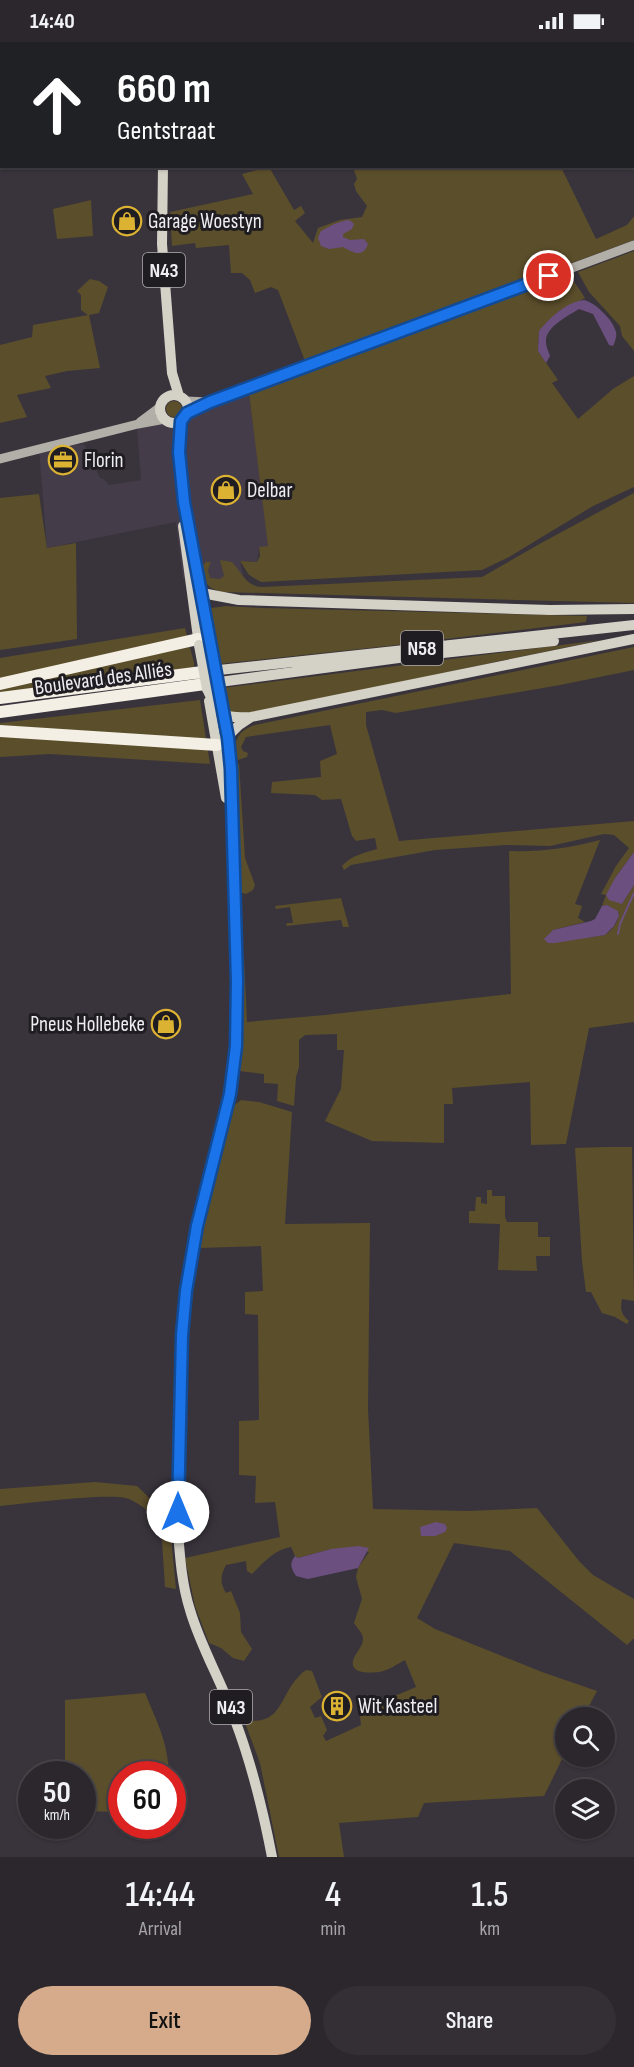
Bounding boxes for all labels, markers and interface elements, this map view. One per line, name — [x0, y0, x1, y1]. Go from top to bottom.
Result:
text: 14:40 — [30, 8, 75, 35]
text: 660 m — [117, 64, 211, 115]
icon: ahead — [18, 66, 96, 144]
text: Gentstraat — [117, 115, 215, 147]
shop icon: Garage Woestyn — [111, 205, 143, 237]
place label: Garage Woestyn — [148, 209, 262, 234]
pin — [523, 250, 574, 301]
road number: N43 — [143, 253, 185, 287]
icon: arrive — [532, 259, 565, 292]
office icon: Florin — [47, 444, 79, 476]
place label: Florin — [84, 448, 124, 473]
shop icon: Delbar — [210, 474, 242, 506]
place label: Delbar — [247, 478, 293, 503]
road number: N58 — [401, 631, 443, 665]
street label: Boulevard des Alliés — [33, 656, 173, 700]
shop icon: Pneus Hollebeke — [150, 1008, 182, 1040]
place label: Pneus Hollebeke — [30, 1012, 145, 1037]
position arrow — [146, 1480, 210, 1544]
road number: N43 — [210, 1690, 252, 1724]
building icon: Wit Kasteel — [321, 1690, 353, 1722]
place label: Wit Kasteel — [358, 1694, 437, 1719]
map controls — [555, 1707, 615, 1839]
button: search — [555, 1707, 615, 1767]
speed limit sign: 60 — [108, 1761, 186, 1839]
text: 50 — [43, 1775, 71, 1811]
button: layers — [555, 1779, 615, 1839]
text: km/h — [44, 1806, 70, 1825]
text: 14:44 — [126, 1874, 195, 1917]
text: 4 — [325, 1874, 341, 1917]
text: 1.5 — [471, 1874, 508, 1917]
text: Arrival — [139, 1917, 182, 1941]
text: min — [321, 1917, 346, 1941]
text: km — [480, 1917, 500, 1941]
button: Exit — [18, 1986, 311, 2055]
button: Share — [323, 1986, 616, 2055]

